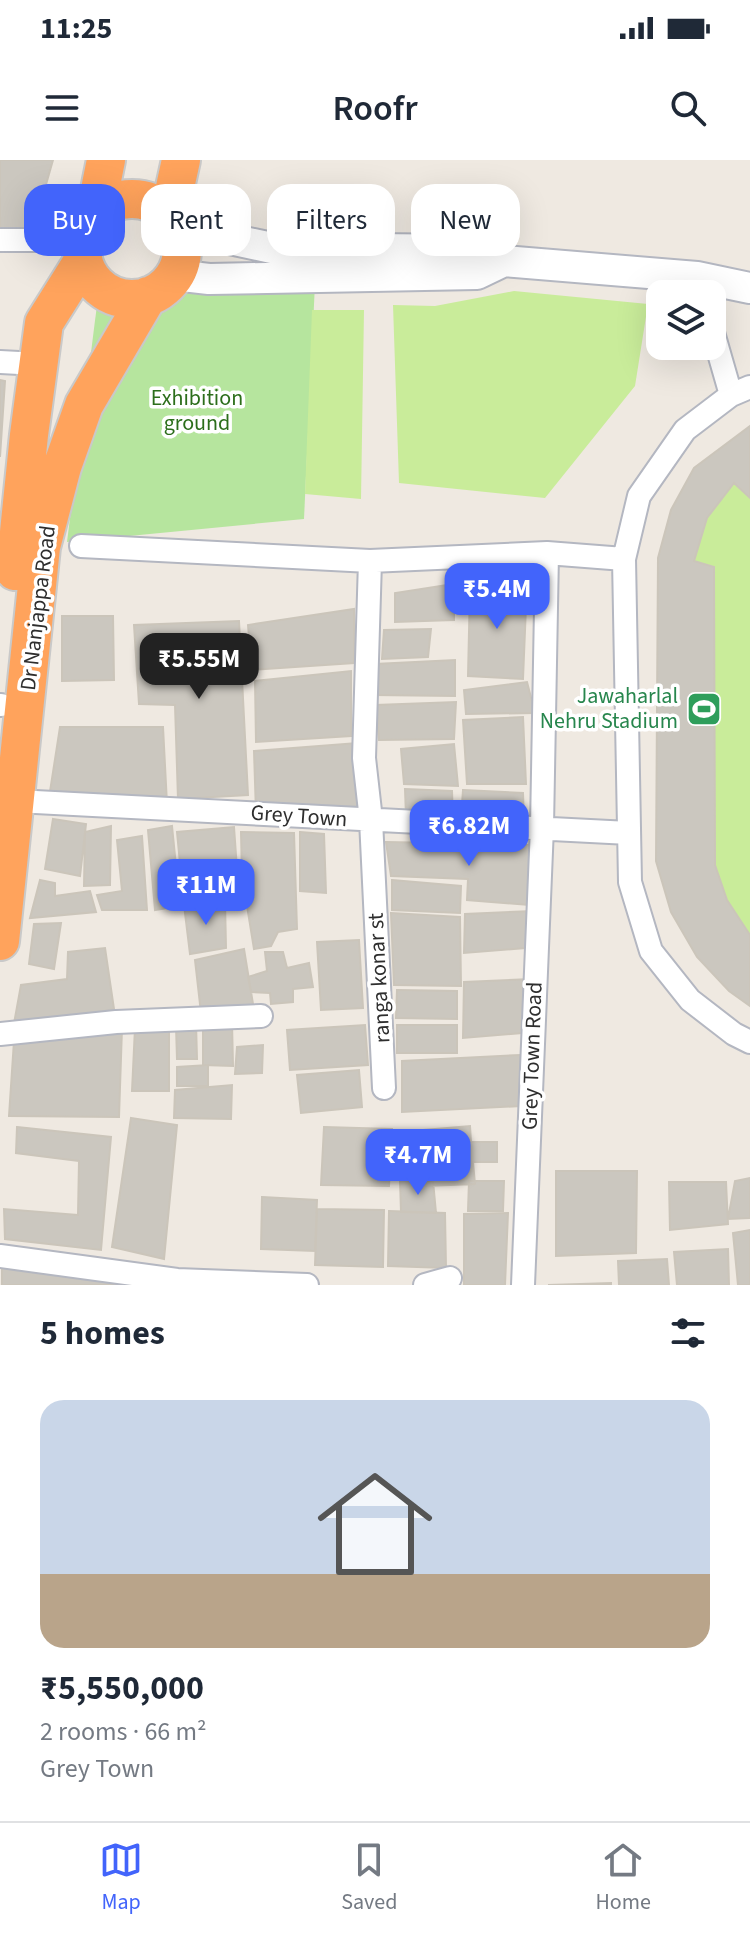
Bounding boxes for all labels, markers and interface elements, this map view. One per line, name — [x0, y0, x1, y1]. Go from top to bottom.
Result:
text: 11:25 — [40, 7, 112, 50]
text: Roofr — [332, 83, 418, 134]
icon: menu — [40, 86, 84, 130]
icon: search — [666, 86, 710, 130]
chip: Buy — [24, 184, 125, 256]
chip: Rent — [141, 184, 251, 256]
chip: Filters — [267, 184, 395, 256]
chip: New — [411, 184, 520, 256]
map controls — [646, 280, 726, 360]
button: layers — [646, 280, 726, 360]
park label: Exhibition ground — [151, 382, 243, 439]
street label: Dr Nanjappa Road — [12, 524, 64, 692]
pin: ₹5.4M — [441, 563, 553, 631]
text: ₹5.4M — [463, 570, 531, 607]
pin: ₹5.55M — [134, 633, 264, 701]
text: ₹5.55M — [158, 640, 240, 677]
place label: Jawaharlal Nehru Stadium — [540, 680, 678, 737]
sports icon: Jawaharlal Nehru Stadium — [685, 690, 723, 728]
street label: Grey Town — [250, 797, 348, 835]
pin: ₹6.82M — [404, 800, 534, 868]
text: ₹6.82M — [428, 807, 510, 844]
pin: ₹11M — [159, 859, 253, 927]
text: ₹11M — [176, 866, 237, 903]
street label: ranga konar st — [360, 912, 398, 1044]
street label: Grey Town Road — [513, 981, 551, 1131]
pin: ₹4.7M — [362, 1129, 474, 1197]
text: ₹4.7M — [384, 1136, 452, 1173]
text: 5 homes — [40, 1309, 165, 1358]
icon: filters — [666, 1311, 710, 1355]
icon: home — [303, 1452, 447, 1596]
text: ₹5,550,000 — [40, 1664, 204, 1713]
text: 2 rooms · 66 m² — [40, 1713, 207, 1750]
text: Grey Town — [40, 1750, 154, 1787]
tab: Map — [99, 1838, 143, 1918]
tab: Saved — [341, 1838, 397, 1918]
tab: Home — [596, 1838, 651, 1918]

